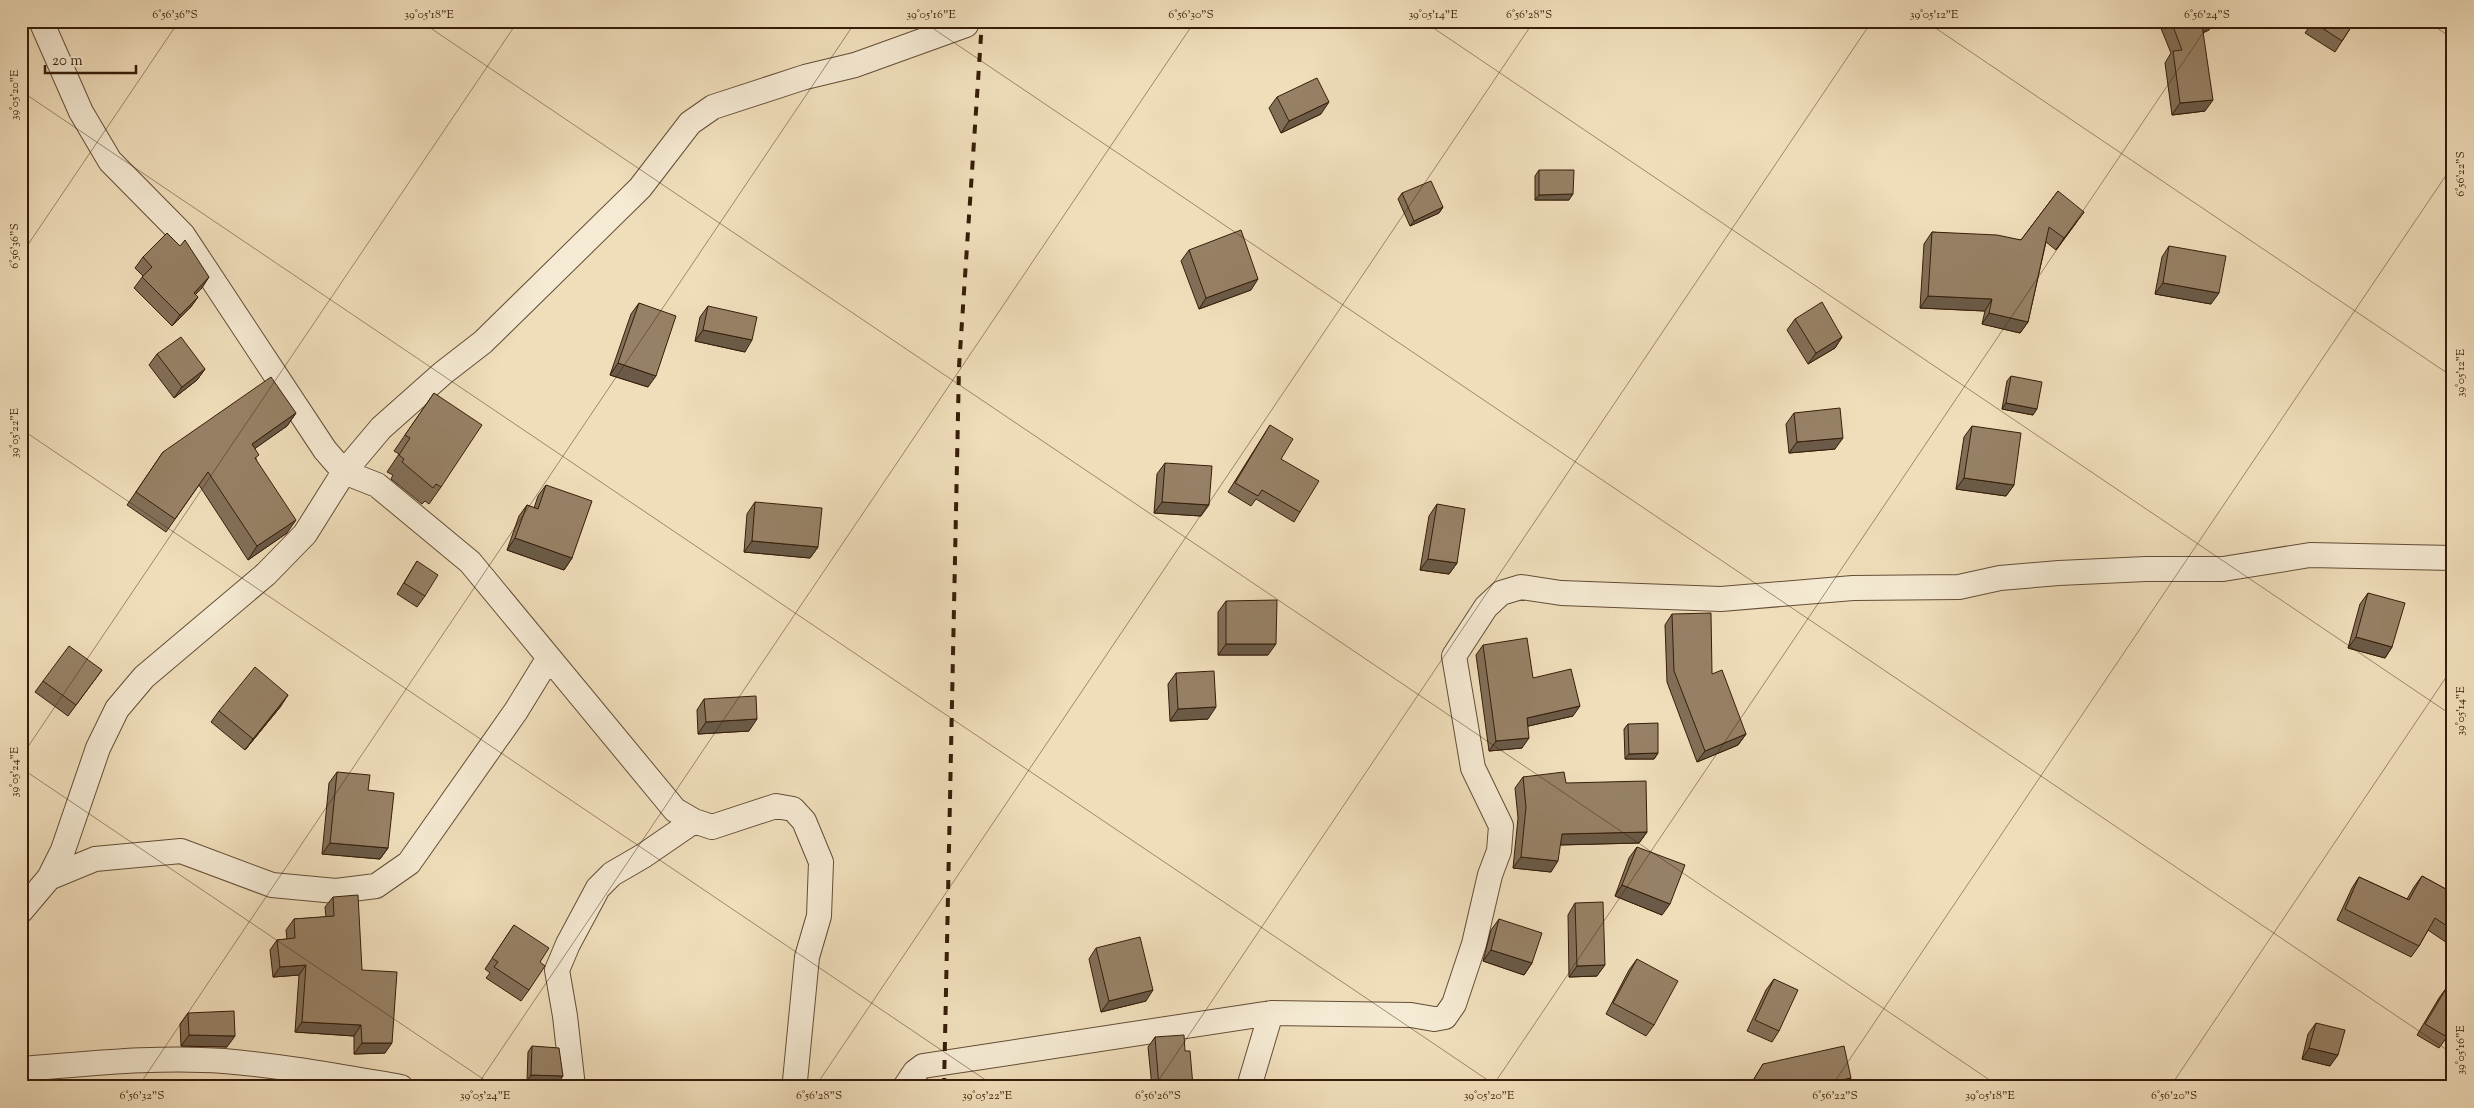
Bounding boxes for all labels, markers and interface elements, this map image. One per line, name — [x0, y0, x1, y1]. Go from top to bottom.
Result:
text: 6°56'36"S — [152, 6, 198, 24]
text: 39°05'18"E — [404, 6, 454, 24]
text: 39°05'16"E — [906, 6, 956, 24]
text: 6°56'30"S — [1168, 6, 1214, 24]
text: 39°05'14"E — [1408, 6, 1458, 24]
text: 6°56'28"S — [1506, 6, 1552, 24]
text: 39°05'12"E — [1910, 6, 1959, 24]
text: 6°56'24"S — [2184, 6, 2230, 24]
scale bar — [45, 42, 136, 74]
text: 20 m — [52, 51, 83, 72]
text: 39°05'20"E — [6, 69, 24, 120]
text: 6°56'22"S — [2452, 151, 2470, 197]
text: 6°56'36"S — [6, 223, 24, 269]
text: 39°05'12"E — [2452, 348, 2470, 397]
text: 39°05'22"E — [6, 407, 24, 458]
text: 39°05'14"E — [2452, 686, 2470, 736]
text: 39°05'24"E — [6, 746, 24, 797]
text: 39°05'16"E — [2452, 1025, 2470, 1075]
text: 6°56'32"S — [120, 1087, 164, 1105]
text: 39°05'24"E — [460, 1087, 511, 1105]
text: 6°56'28"S — [796, 1087, 842, 1105]
text: 39°05'22"E — [962, 1087, 1013, 1105]
text: 6°56'26"S — [1135, 1087, 1181, 1105]
text: 39°05'20"E — [1464, 1087, 1515, 1105]
text: 6°56'22"S — [1812, 1087, 1858, 1105]
text: 39°05'18"E — [1965, 1087, 2015, 1105]
text: 6°56'20"S — [2151, 1087, 2197, 1105]

